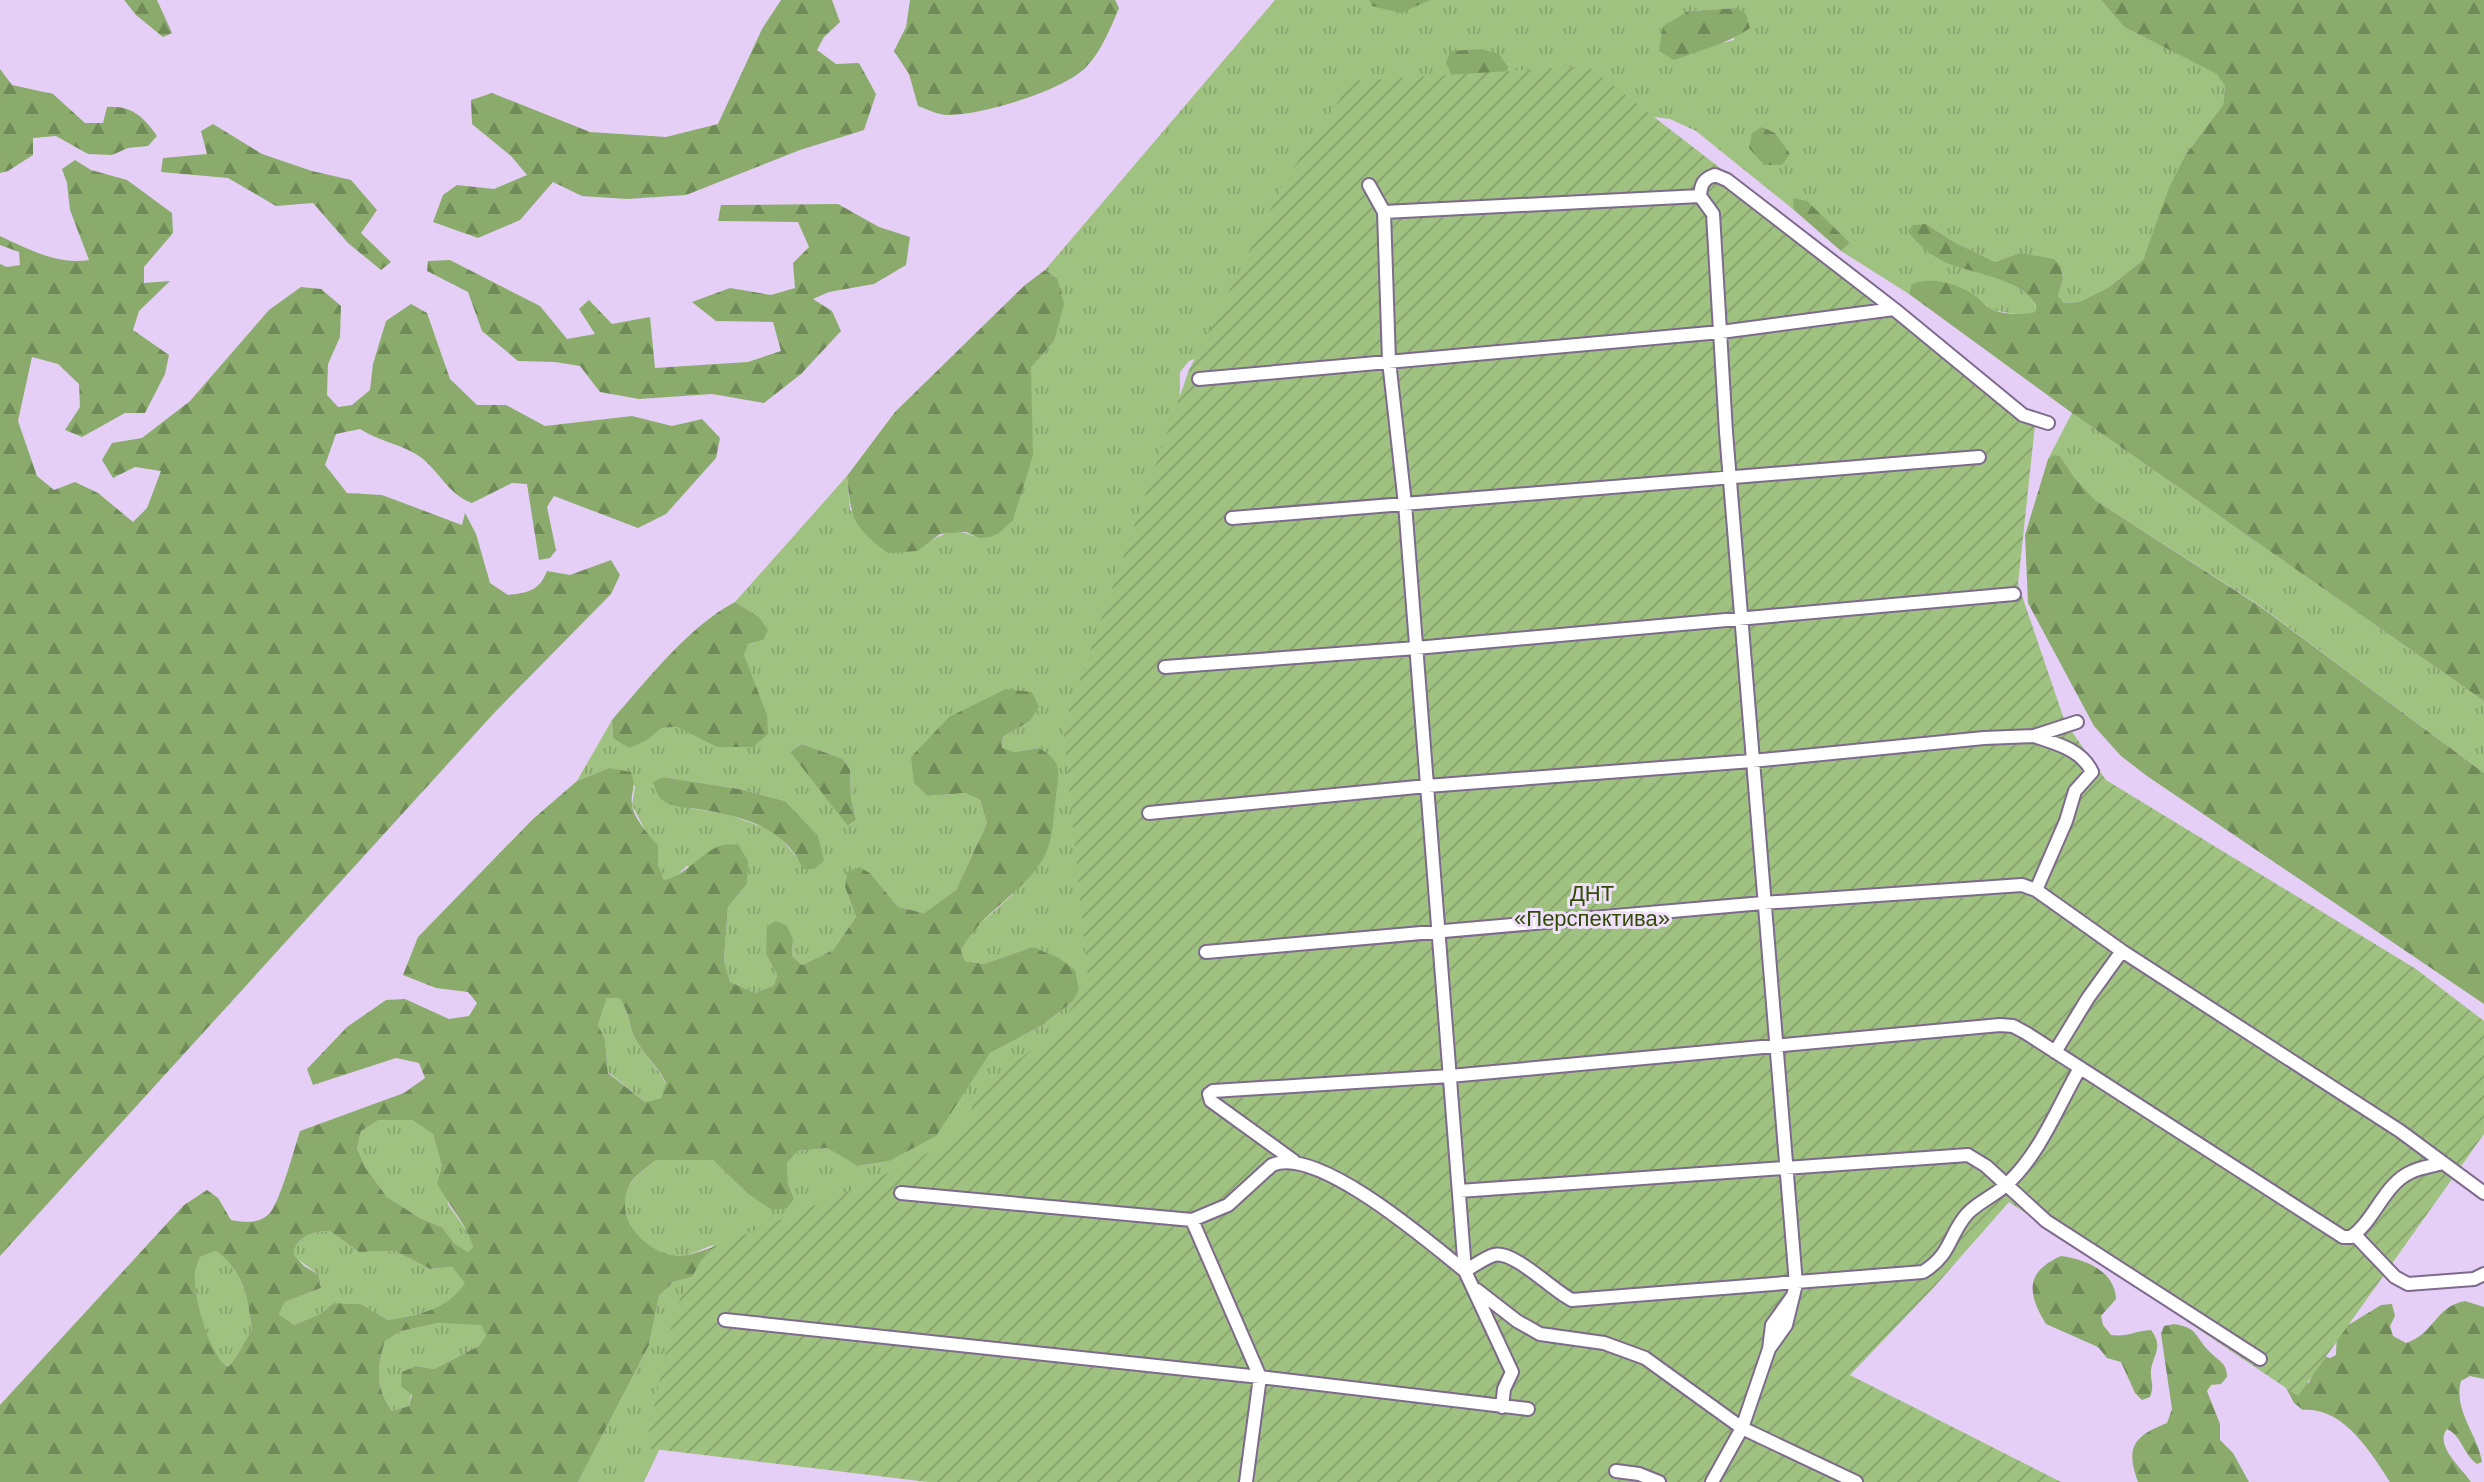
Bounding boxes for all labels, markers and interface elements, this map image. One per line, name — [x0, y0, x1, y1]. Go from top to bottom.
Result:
park label: ДНТ «Перспектива» — [1514, 881, 1670, 931]

